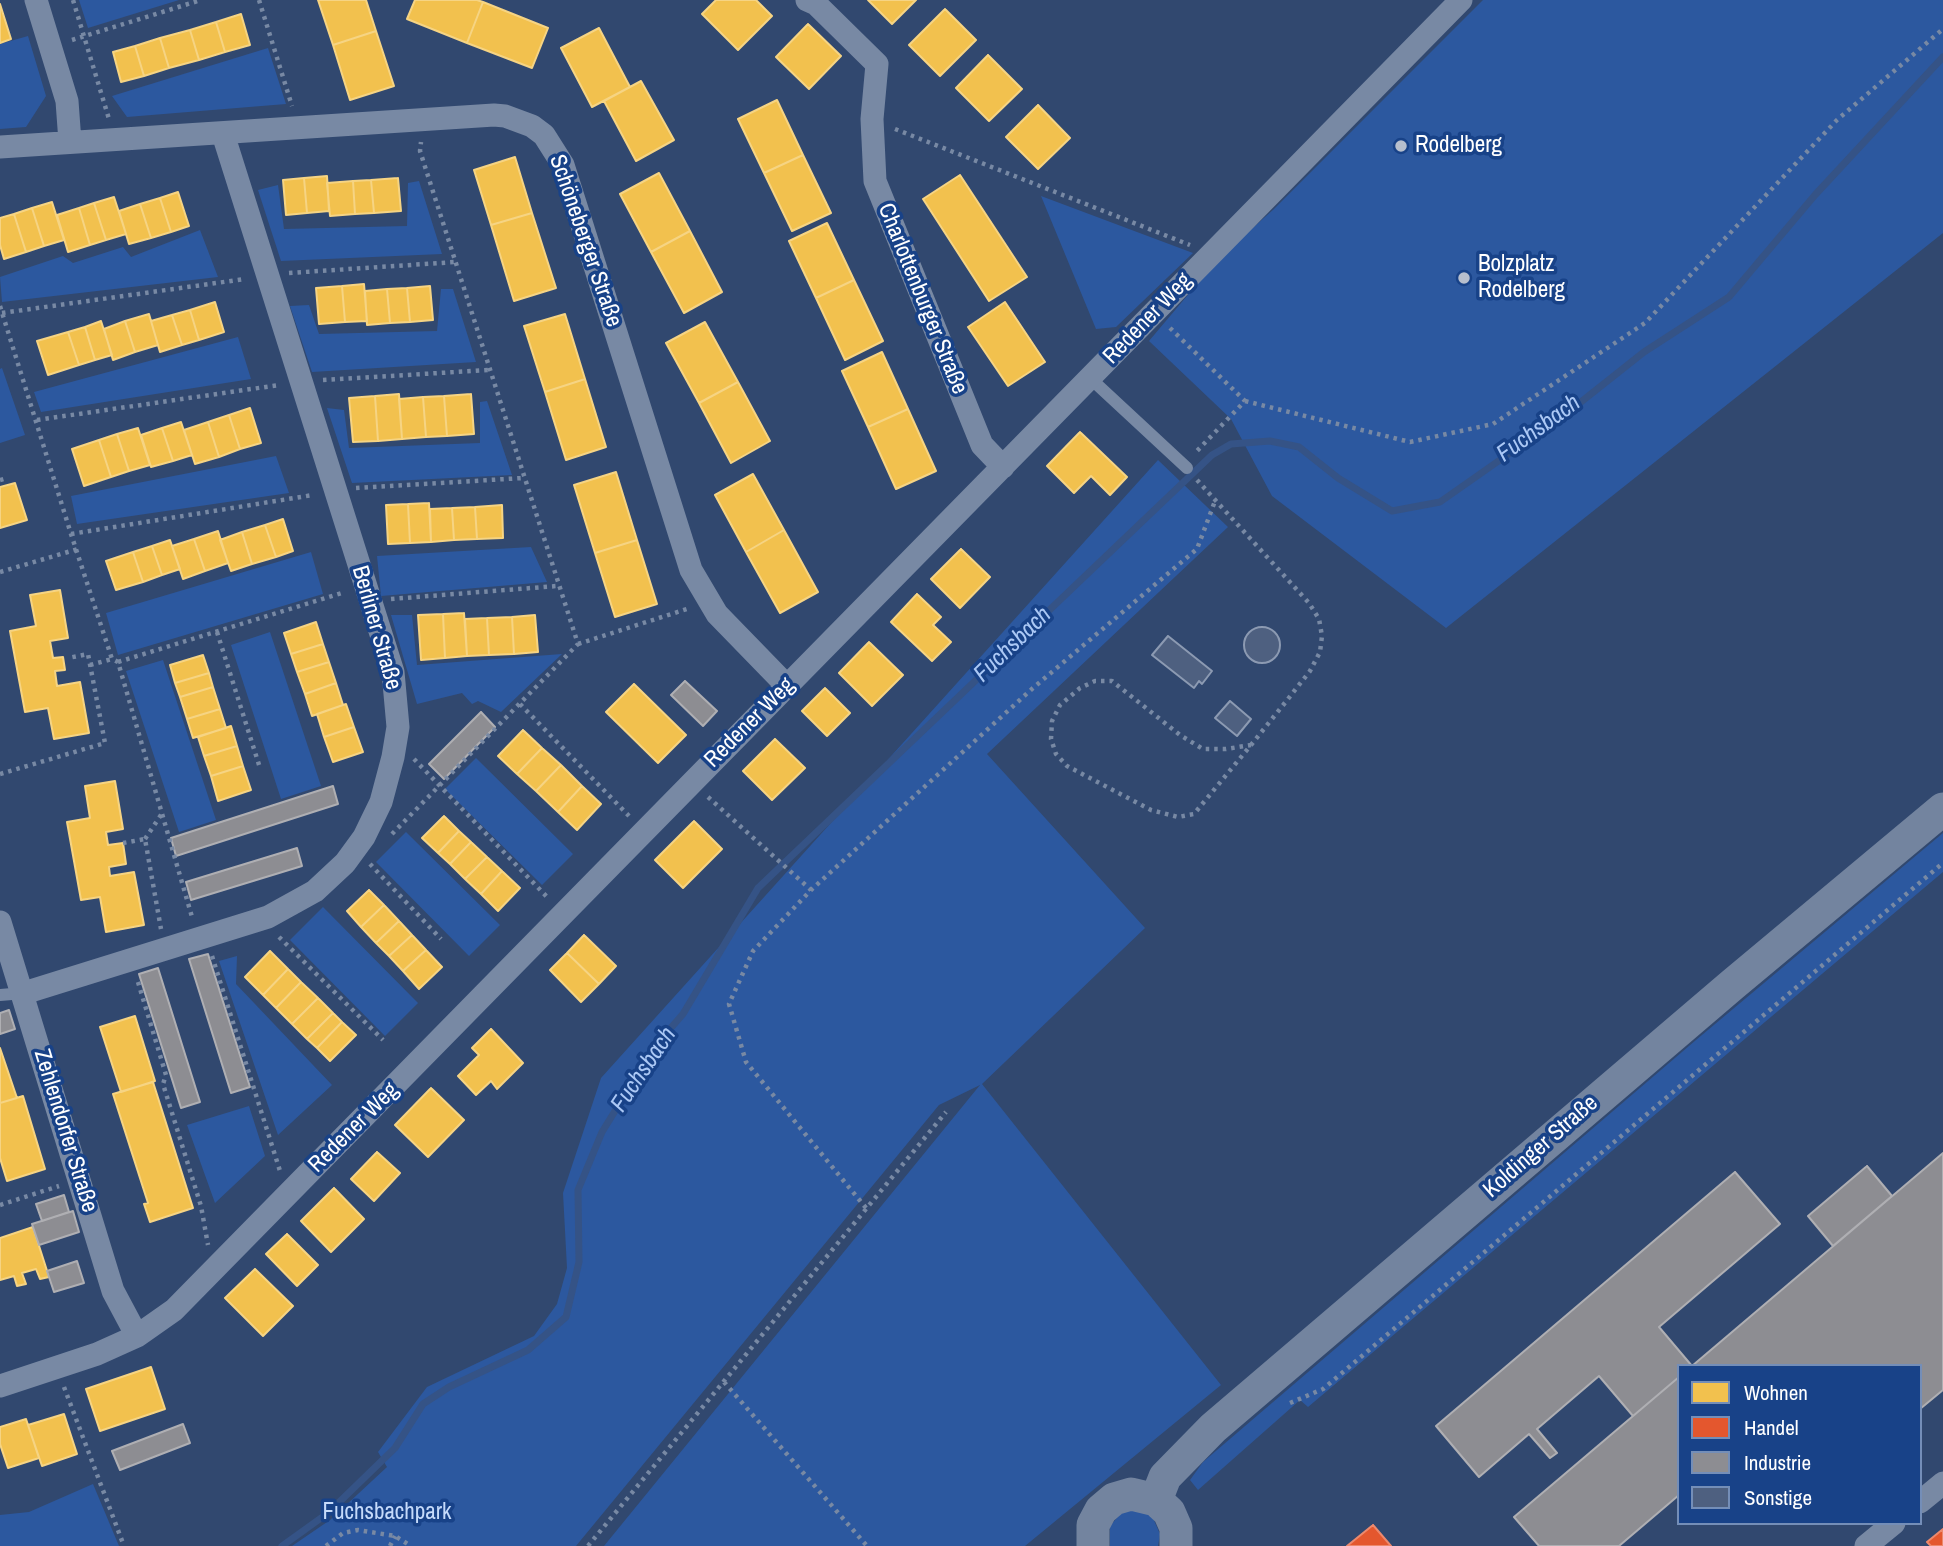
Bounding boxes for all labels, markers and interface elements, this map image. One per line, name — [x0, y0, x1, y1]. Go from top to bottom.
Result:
place label: Rodelberg — [1415, 132, 1502, 160]
marker: Rodelberg — [1393, 138, 1409, 154]
street label: Schöneberger Straße — [543, 151, 627, 331]
street label: Charlottenburger Straße — [871, 200, 973, 398]
place label: Bolzplatz Rodelberg — [1478, 251, 1565, 305]
street label: Redener Weg — [1098, 268, 1198, 370]
marker: Bolzplatz Rodelberg — [1456, 270, 1472, 286]
water label: Fuchsbach — [1492, 389, 1586, 469]
street label: Berliner Straße — [345, 563, 407, 693]
water label: Fuchsbach — [968, 601, 1058, 689]
street label: Redener Weg — [699, 672, 801, 774]
water label: Fuchsbach — [605, 1022, 683, 1118]
street label: Zehlendorfer Straße — [27, 1046, 103, 1216]
street label: Redener Weg — [303, 1077, 405, 1179]
street label: Koldinger Straße — [1478, 1090, 1604, 1204]
legend — [1677, 1364, 1922, 1525]
text: Wohnen — [1744, 1378, 1808, 1407]
text: Handel — [1744, 1413, 1799, 1442]
text: Industrie — [1744, 1448, 1811, 1477]
text: Sonstige — [1744, 1483, 1812, 1512]
park label: Fuchsbachpark — [323, 1499, 451, 1527]

